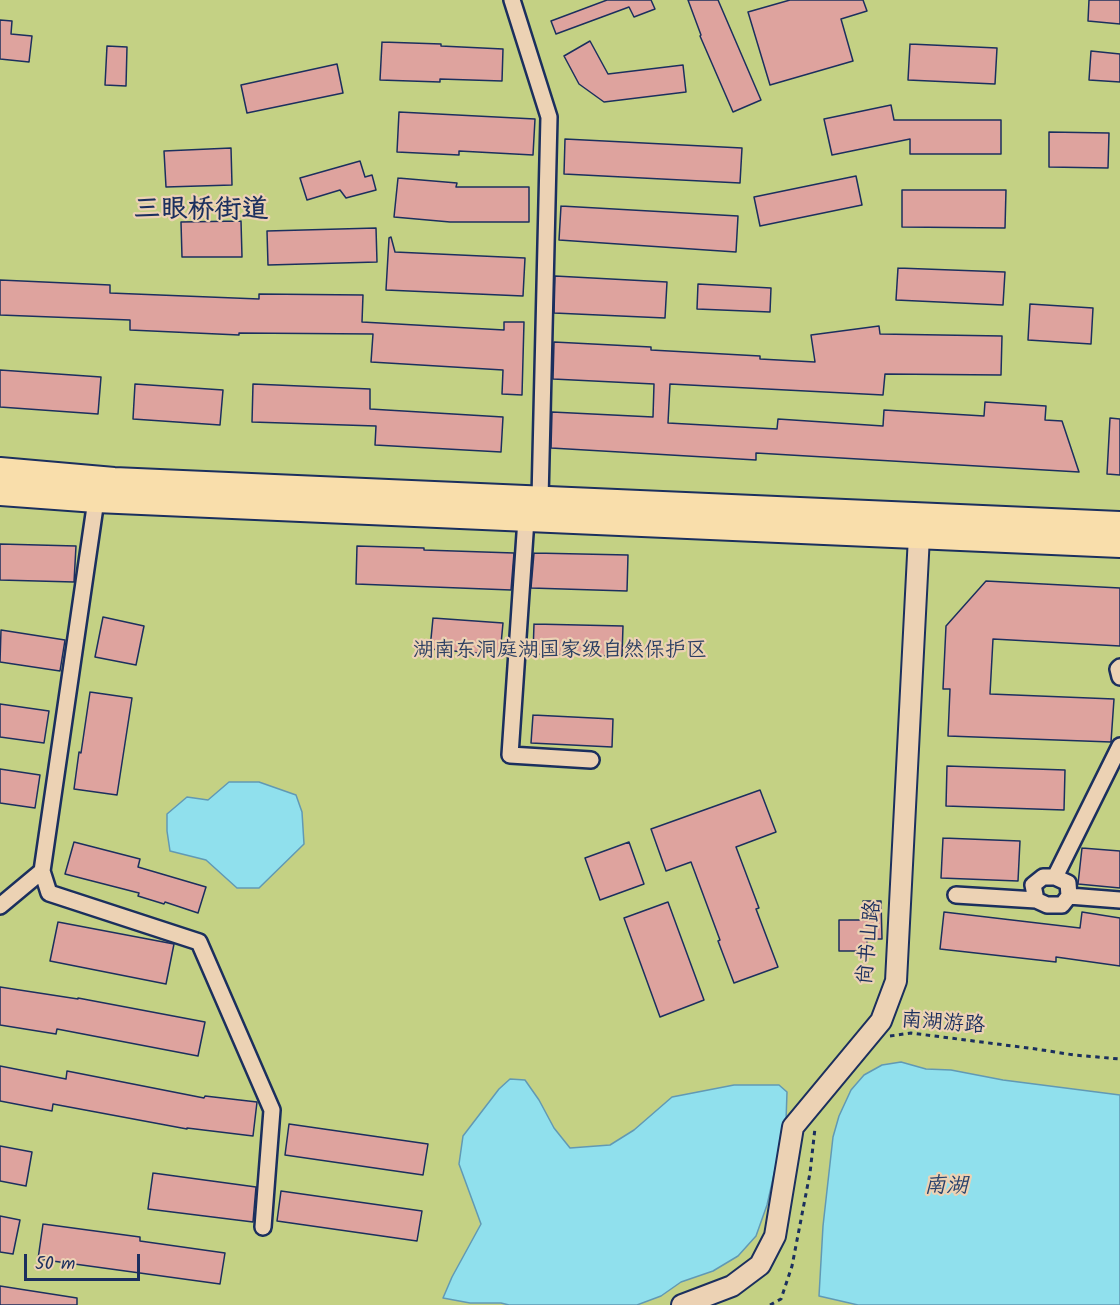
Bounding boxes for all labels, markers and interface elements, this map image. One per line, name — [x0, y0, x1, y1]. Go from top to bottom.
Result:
district label: 三眼桥街道 — [134, 196, 268, 228]
park label: 湖南东洞庭湖国家级自然保护区 — [413, 639, 707, 665]
street label: 尚书山路 — [854, 900, 888, 986]
street label: 南湖游路 — [900, 1010, 986, 1040]
water label: 南湖 — [924, 1175, 968, 1201]
scale bar — [27, 1242, 142, 1280]
text: 50 m — [35, 1250, 75, 1279]

